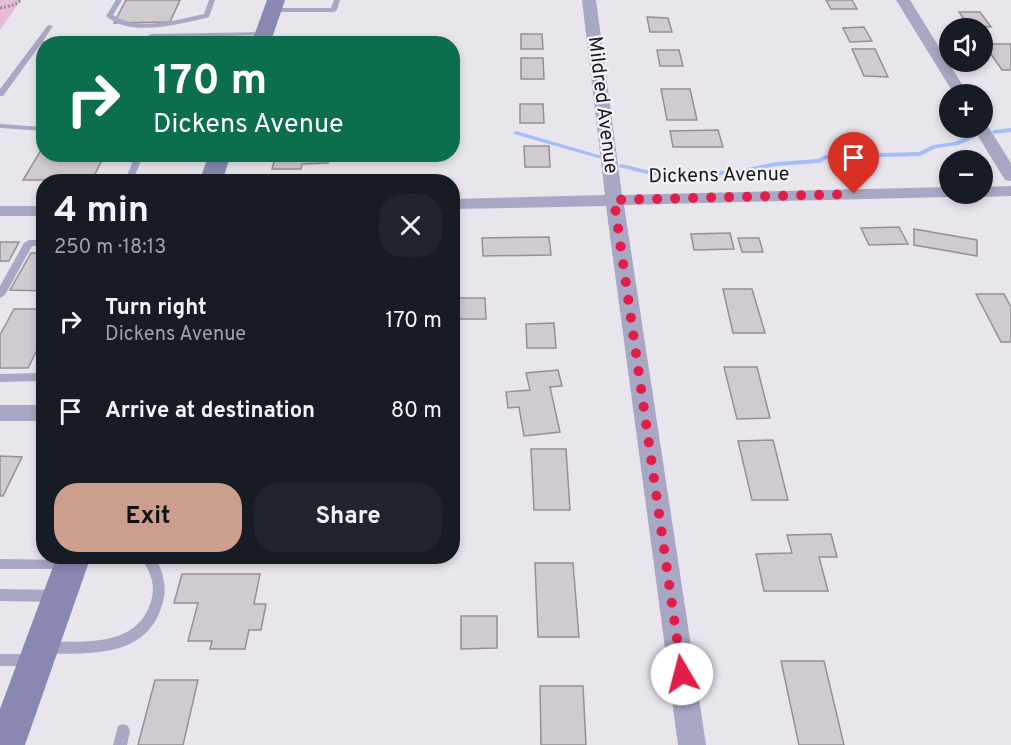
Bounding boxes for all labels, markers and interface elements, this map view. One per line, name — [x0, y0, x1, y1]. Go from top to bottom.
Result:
map controls — [939, 18, 993, 204]
button: sound — [939, 18, 993, 72]
street label: Mildred Avenue — [581, 35, 623, 175]
text: 170 m — [153, 56, 267, 109]
icon: right — [54, 60, 132, 138]
button: + — [939, 84, 993, 138]
text: Dickens Avenue — [153, 108, 344, 142]
pin — [828, 132, 879, 194]
icon: arrive — [837, 141, 870, 174]
button: − — [939, 150, 993, 204]
street label: Dickens Avenue — [648, 162, 790, 190]
text: 4 min — [54, 189, 149, 235]
button: close — [379, 194, 442, 257]
text: 250 m · 18:13 — [54, 235, 166, 261]
text: Turn right — [105, 295, 207, 322]
icon: right — [54, 305, 87, 338]
text: 170 m — [385, 308, 442, 335]
text: Dickens Avenue — [105, 322, 246, 348]
icon: arrive — [54, 395, 87, 428]
text: Arrive at destination — [105, 398, 315, 425]
text: 80 m — [391, 398, 442, 425]
button: Exit — [54, 483, 242, 552]
button: Share — [254, 483, 442, 552]
position arrow — [650, 642, 714, 706]

